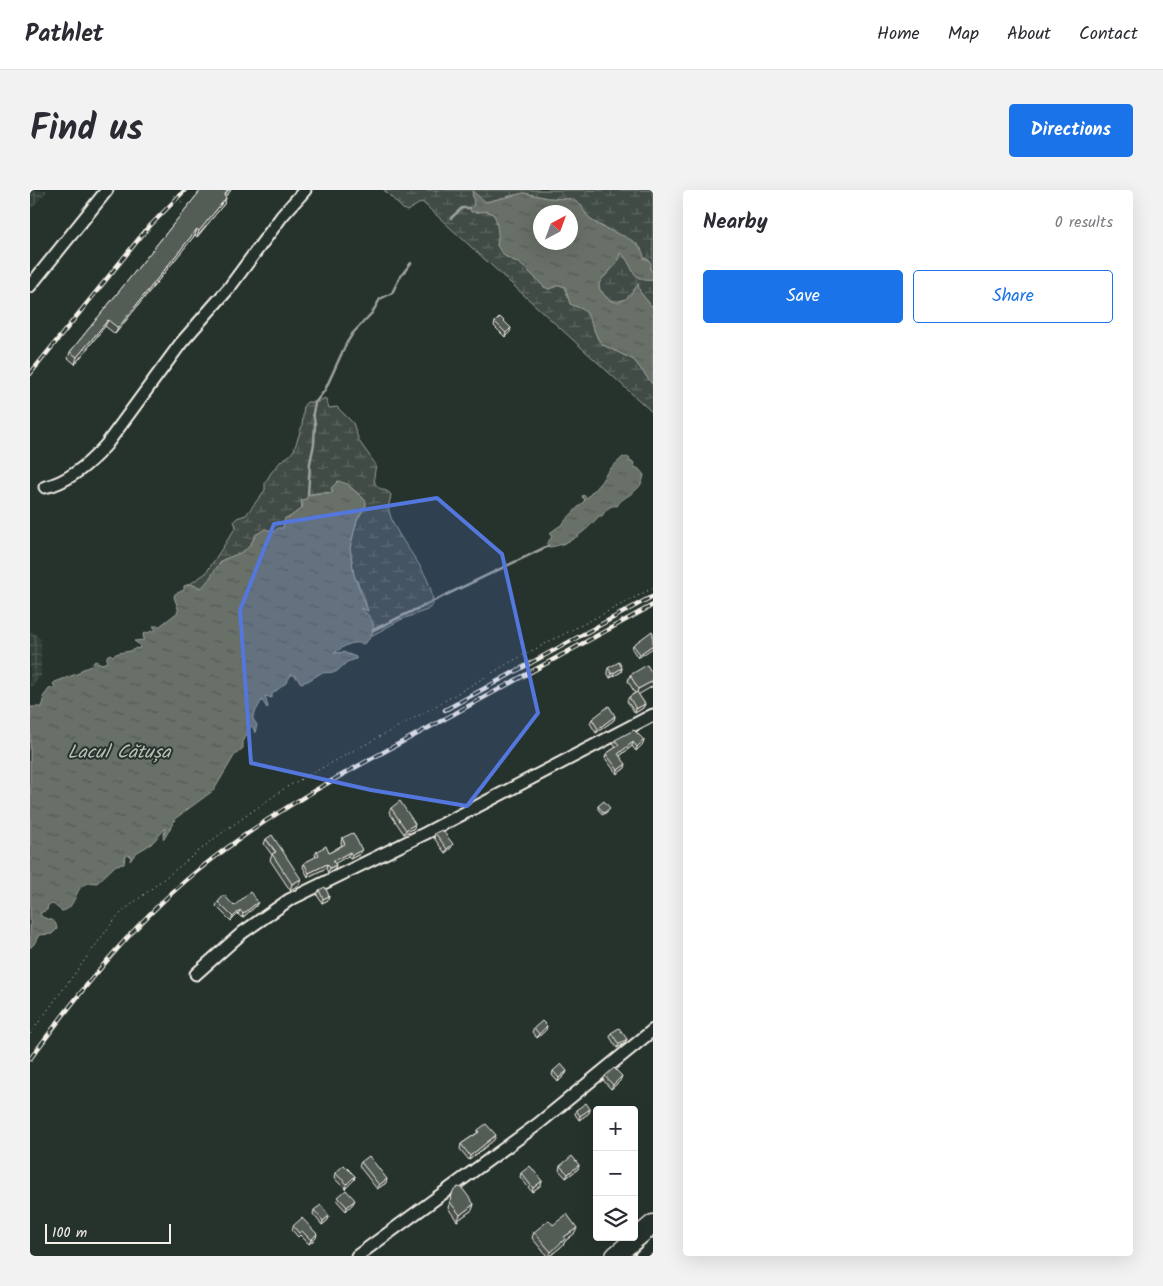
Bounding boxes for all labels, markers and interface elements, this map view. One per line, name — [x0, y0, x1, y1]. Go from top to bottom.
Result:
text: Pathlet — [25, 15, 104, 54]
text: Home — [877, 20, 920, 49]
text: Map — [948, 20, 979, 49]
text: About — [1007, 20, 1051, 49]
text: Contact — [1079, 20, 1138, 49]
text: Find us — [30, 102, 143, 158]
button: Directions — [1009, 104, 1133, 157]
north arrow — [533, 205, 578, 250]
text: Nearby — [703, 206, 768, 239]
text: 0 results — [1055, 210, 1113, 235]
button: Save — [703, 270, 903, 323]
button: Share — [913, 270, 1113, 323]
water label: Lacul Cătușa — [68, 738, 172, 768]
map controls — [593, 1106, 638, 1241]
button: + — [593, 1106, 638, 1151]
button: − — [593, 1151, 638, 1196]
button: layers — [593, 1196, 638, 1241]
scale bar — [45, 1221, 171, 1244]
text: 100 m — [52, 1222, 87, 1244]

